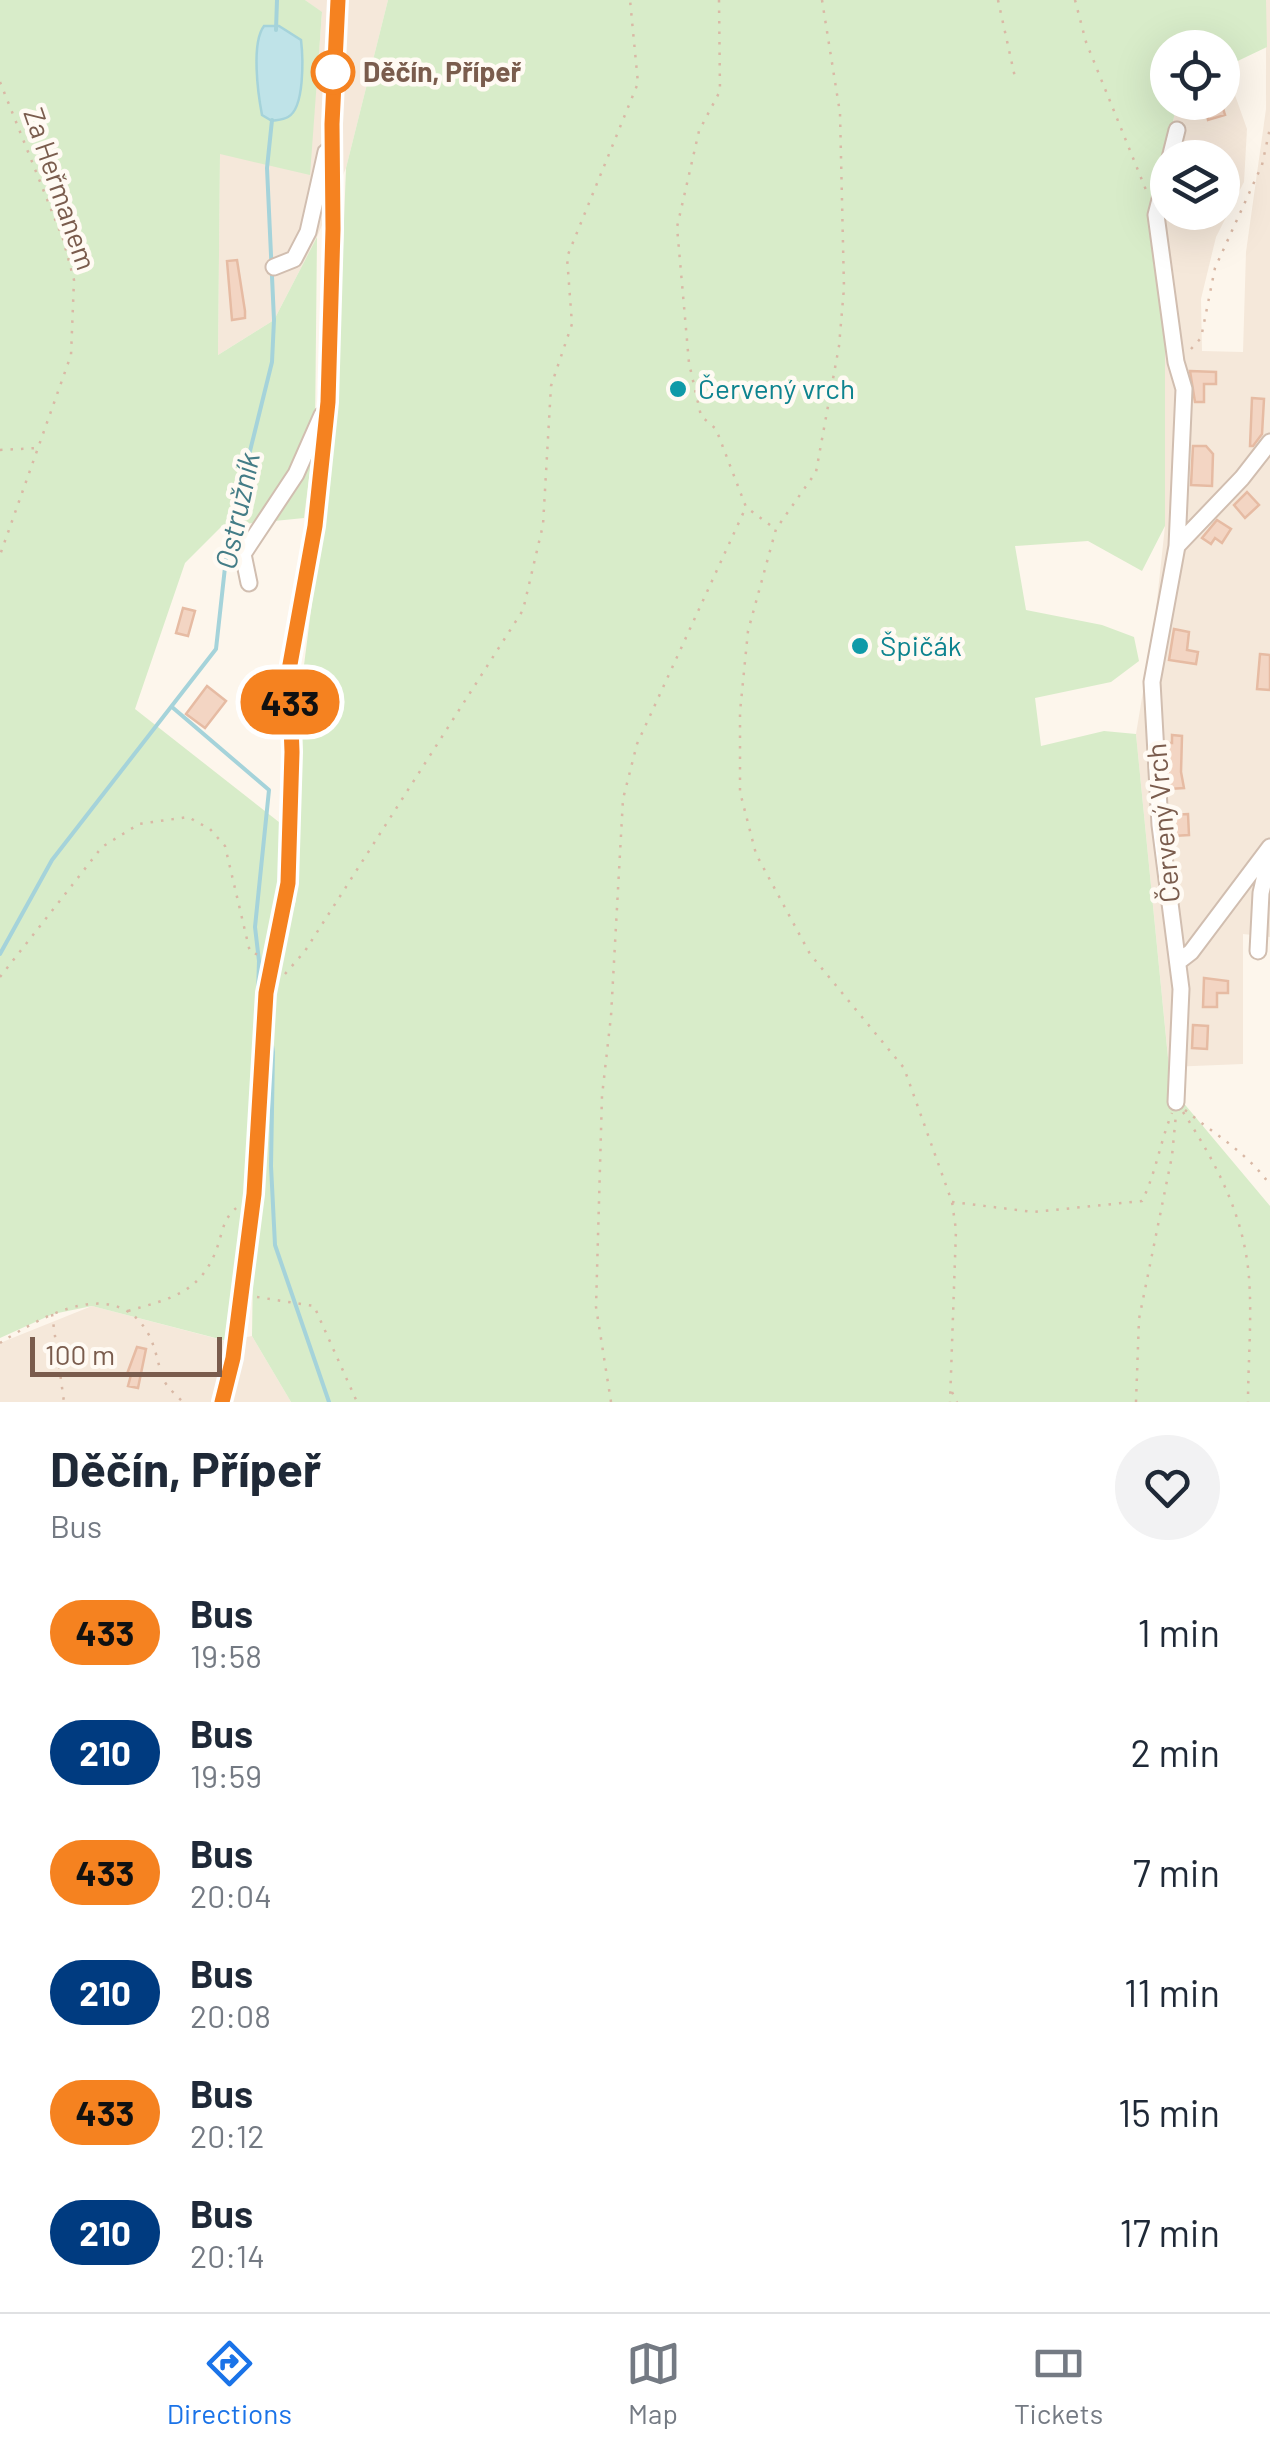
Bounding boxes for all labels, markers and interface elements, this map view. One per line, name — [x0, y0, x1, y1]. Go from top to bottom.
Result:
map controls — [1150, 30, 1240, 230]
button: locate — [1150, 30, 1240, 120]
marker: Děčín, Přípeř — [312, 51, 354, 93]
place label: Děčín, Přípeř — [363, 54, 522, 88]
street label: Za Heřmanem — [17, 103, 105, 274]
button: layers — [1150, 140, 1240, 230]
place label: Červený vrch — [698, 371, 855, 405]
marker: Červený vrch — [667, 378, 689, 400]
water label: Ostružník — [206, 449, 266, 572]
place label: Špičák — [880, 628, 962, 662]
marker: Špičák — [849, 635, 871, 657]
line badge: 433 — [232, 670, 348, 734]
text: 433 — [261, 681, 319, 723]
street label: Červený Vrch — [1138, 742, 1186, 904]
scale bar — [30, 1332, 222, 1376]
text: 100 m — [45, 1337, 115, 1371]
button: heart — [1115, 1435, 1220, 1540]
text: Děčín, Přípeř — [50, 1439, 321, 1497]
text: Bus — [50, 1506, 102, 1544]
text: Bus — [190, 1590, 253, 1636]
text: 1 min — [1138, 1609, 1220, 1655]
text: 433 — [76, 1611, 134, 1653]
text: 19:58 — [190, 1636, 262, 1674]
text: Bus — [190, 1710, 253, 1756]
text: 2 min — [1130, 1729, 1220, 1775]
text: 210 — [79, 1731, 131, 1773]
text: 19:59 — [190, 1756, 262, 1794]
text: Bus — [190, 1830, 253, 1876]
text: 7 min — [1133, 1849, 1220, 1895]
text: 433 — [76, 1851, 134, 1893]
text: 20:04 — [190, 1876, 272, 1914]
text: Bus — [190, 1950, 253, 1996]
text: 11 min — [1124, 1969, 1220, 2015]
text: 210 — [79, 1971, 131, 2013]
text: 20:08 — [190, 1996, 271, 2034]
text: Bus — [190, 2070, 253, 2116]
text: 15 min — [1118, 2089, 1220, 2135]
text: 433 — [76, 2091, 134, 2133]
text: 20:12 — [190, 2116, 264, 2154]
text: Bus — [190, 2190, 253, 2236]
text: 17 min — [1120, 2209, 1220, 2255]
text: 210 — [79, 2211, 131, 2253]
text: 20:14 — [190, 2236, 265, 2274]
tab: Directions — [167, 2336, 292, 2430]
tab: Map — [626, 2336, 681, 2430]
tab: Tickets — [1014, 2336, 1103, 2430]

